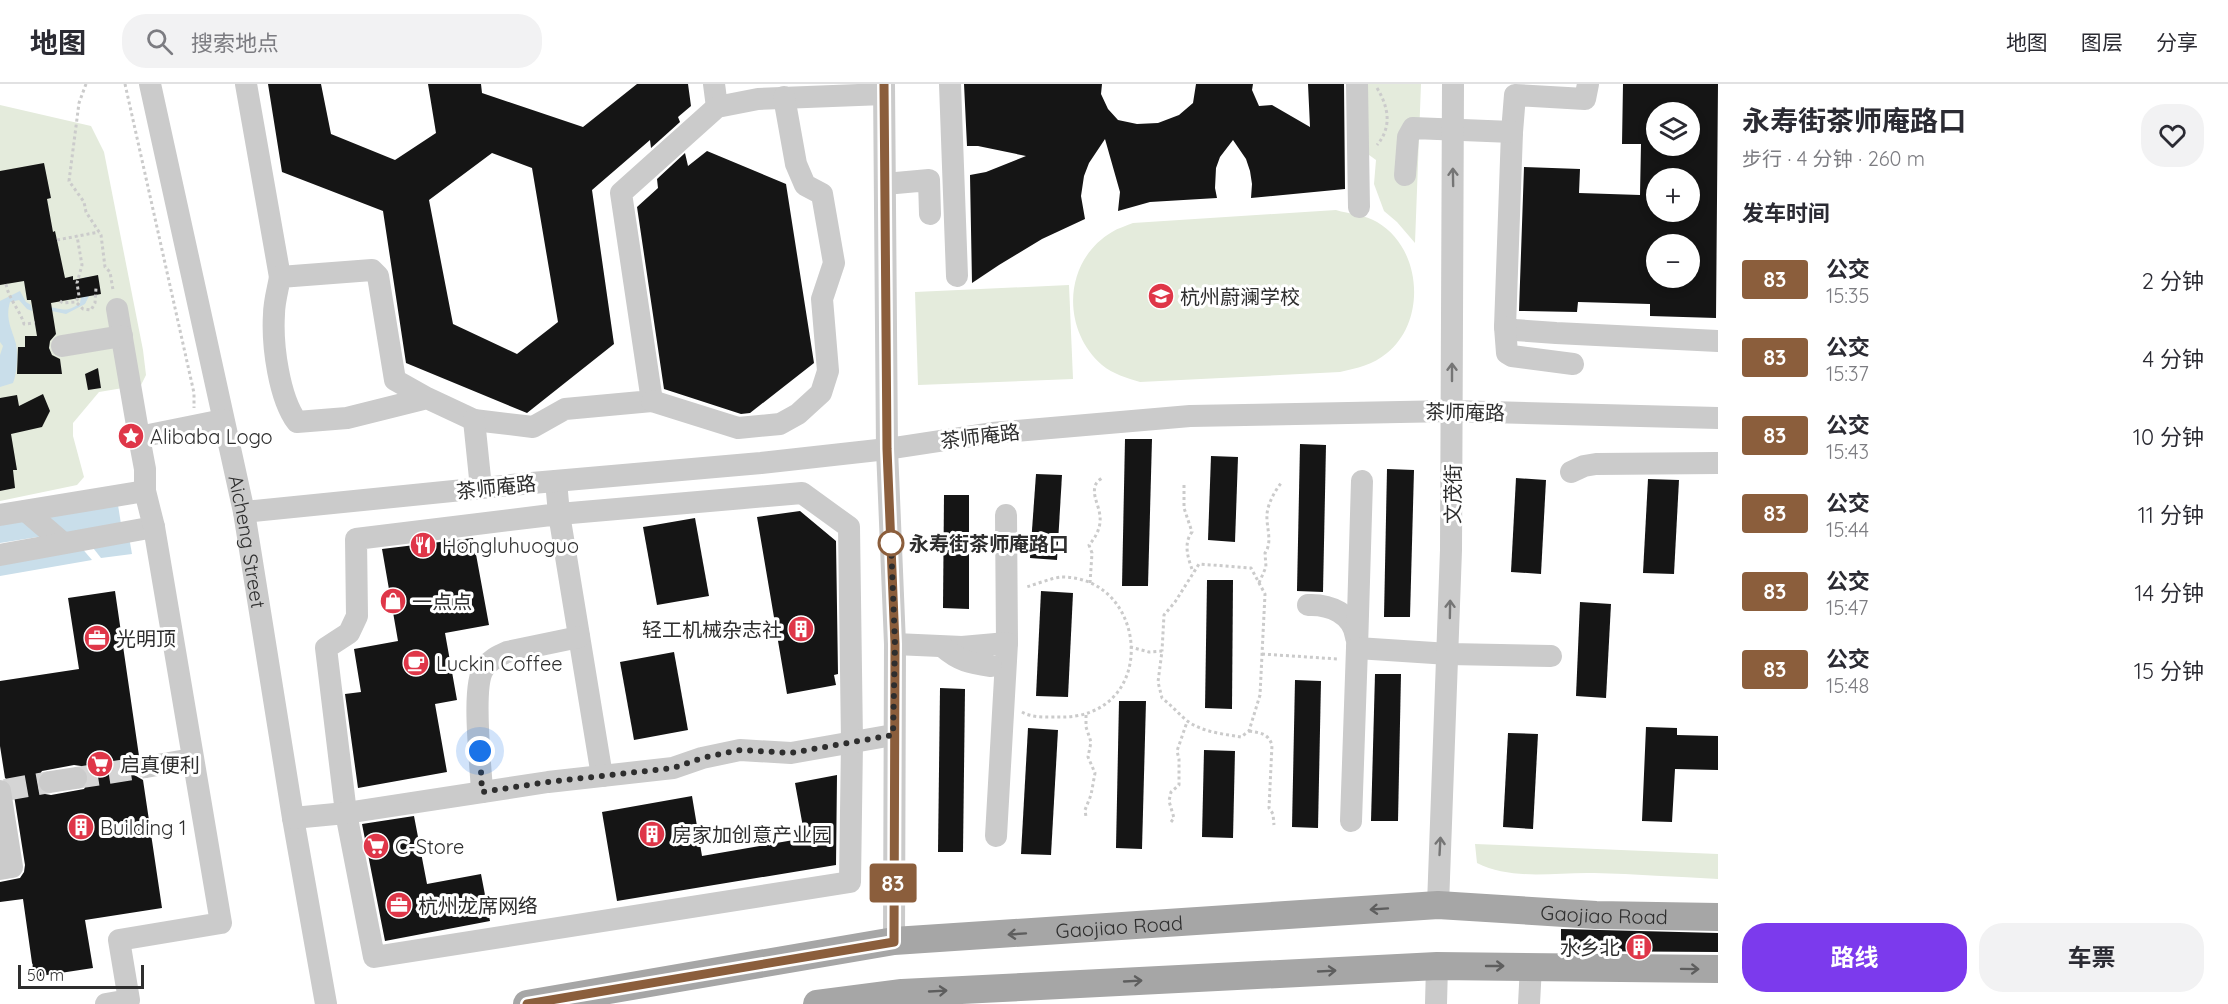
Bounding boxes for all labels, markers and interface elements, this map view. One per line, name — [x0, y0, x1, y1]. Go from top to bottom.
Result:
search box — [122, 14, 542, 68]
text: 地图 — [30, 25, 86, 60]
icon: search — [143, 25, 176, 58]
text: 搜索地点 — [191, 29, 279, 57]
text: 地图 — [2006, 29, 2048, 55]
text: 图层 — [2081, 29, 2123, 55]
text: 分享 — [2156, 29, 2198, 55]
map controls — [1646, 102, 1700, 288]
button: layers — [1646, 102, 1700, 156]
text: 永寿街茶师庵路口 — [1742, 103, 1966, 138]
button: heart — [2141, 104, 2204, 167]
text: 步行 · 4 分钟 · 260 m — [1742, 146, 1925, 171]
one-way arrow — [1448, 168, 1459, 188]
button: + — [1646, 168, 1700, 222]
text: 发车时间 — [1742, 199, 1830, 227]
button: − — [1646, 234, 1700, 288]
text: 公交 — [1826, 255, 1870, 283]
text: 83 — [1764, 266, 1786, 292]
text: 2 分钟 — [2142, 267, 2204, 295]
school or university icon: 杭州蔚澜学校 — [1146, 281, 1176, 311]
text: 15:35 — [1826, 283, 1869, 308]
place label: 杭州蔚澜学校 — [1180, 284, 1300, 309]
text: 公交 — [1826, 333, 1870, 361]
text: 83 — [1764, 344, 1786, 370]
text: 4 分钟 — [2142, 345, 2204, 373]
text: 15:37 — [1826, 361, 1869, 386]
one-way arrow — [1446, 363, 1458, 383]
street label: 茶师庵路 — [1425, 399, 1505, 425]
text: 公交 — [1826, 411, 1870, 439]
street label: 茶师庵路 — [939, 419, 1021, 453]
place icon: Alibaba Logo — [116, 421, 146, 451]
text: 83 — [1764, 422, 1786, 448]
text: 10 分钟 — [2133, 423, 2204, 451]
place label: Alibaba Logo — [150, 424, 273, 449]
text: 15:43 — [1826, 439, 1869, 464]
street label: 文茂街 — [1440, 464, 1465, 524]
street label: 茶师庵路 — [455, 470, 537, 504]
street label: Aicheng Street — [224, 473, 272, 610]
text: 公交 — [1826, 489, 1870, 517]
text: 83 — [1764, 500, 1786, 526]
text: 11 分钟 — [2138, 501, 2204, 529]
text: 15:44 — [1826, 517, 1869, 542]
restaurant icon: Hongluhuoguo — [408, 530, 438, 560]
marker: 永寿街茶师庵路口 — [878, 530, 904, 556]
place label: 永寿街茶师庵路口 — [909, 531, 1069, 556]
place label: Hongluhuoguo — [442, 533, 579, 558]
text: 公交 — [1826, 567, 1870, 595]
text: 83 — [1764, 578, 1786, 604]
text: 14 分钟 — [2135, 579, 2204, 607]
shop icon: 一点点 — [378, 586, 408, 616]
place label: 一点点 — [412, 589, 472, 614]
text: 15:47 — [1826, 595, 1868, 620]
one-way arrow — [1444, 600, 1456, 620]
building icon: 轻工机械杂志社 — [786, 614, 816, 644]
place label: 轻工机械杂志社 — [642, 617, 782, 642]
office icon: 光明顶 — [82, 623, 112, 653]
place label: 光明顶 — [116, 626, 176, 651]
text: 公交 — [1826, 645, 1870, 673]
cafe icon: Luckin Coffee — [401, 648, 431, 678]
place label: Luckin Coffee — [436, 651, 563, 676]
text: 83 — [1764, 656, 1786, 682]
text: 15 分钟 — [2134, 657, 2204, 685]
text: 15:48 — [1826, 673, 1869, 698]
your location — [465, 736, 495, 766]
supermarket icon: 启真便利 — [85, 749, 115, 779]
place label: 启真便利 — [120, 752, 200, 777]
building icon: Building 1 — [66, 812, 96, 842]
place label: Building 1 — [100, 815, 186, 840]
building icon: 房家加创意产业园 — [637, 819, 667, 849]
place label: 房家加创意产业园 — [672, 822, 832, 847]
supermarket icon: C-Store — [361, 831, 391, 861]
place label: C-Store — [395, 834, 464, 859]
one-way arrow — [1435, 837, 1446, 857]
line badge: 83 — [866, 864, 920, 902]
text: 83 — [882, 870, 904, 896]
office icon: 杭州龙席网络 — [384, 890, 414, 920]
place label: 杭州龙席网络 — [418, 893, 538, 918]
street label: Gaojiao Road — [1540, 899, 1668, 929]
one-way arrow — [1370, 903, 1390, 914]
street label: Gaojiao Road — [1055, 909, 1184, 943]
button: 路线 — [1742, 923, 1967, 992]
button: 车票 — [1979, 923, 2204, 992]
one-way arrow — [1008, 928, 1028, 939]
building icon: 水乡北 — [1624, 932, 1654, 962]
place label: 水乡北 — [1560, 935, 1620, 960]
one-way arrow — [1485, 960, 1505, 972]
scale bar — [18, 962, 144, 990]
one-way arrow — [1680, 963, 1700, 974]
text: 50 m — [27, 965, 64, 985]
one-way arrow — [1317, 966, 1337, 977]
one-way arrow — [1122, 976, 1142, 987]
one-way arrow — [927, 986, 947, 997]

